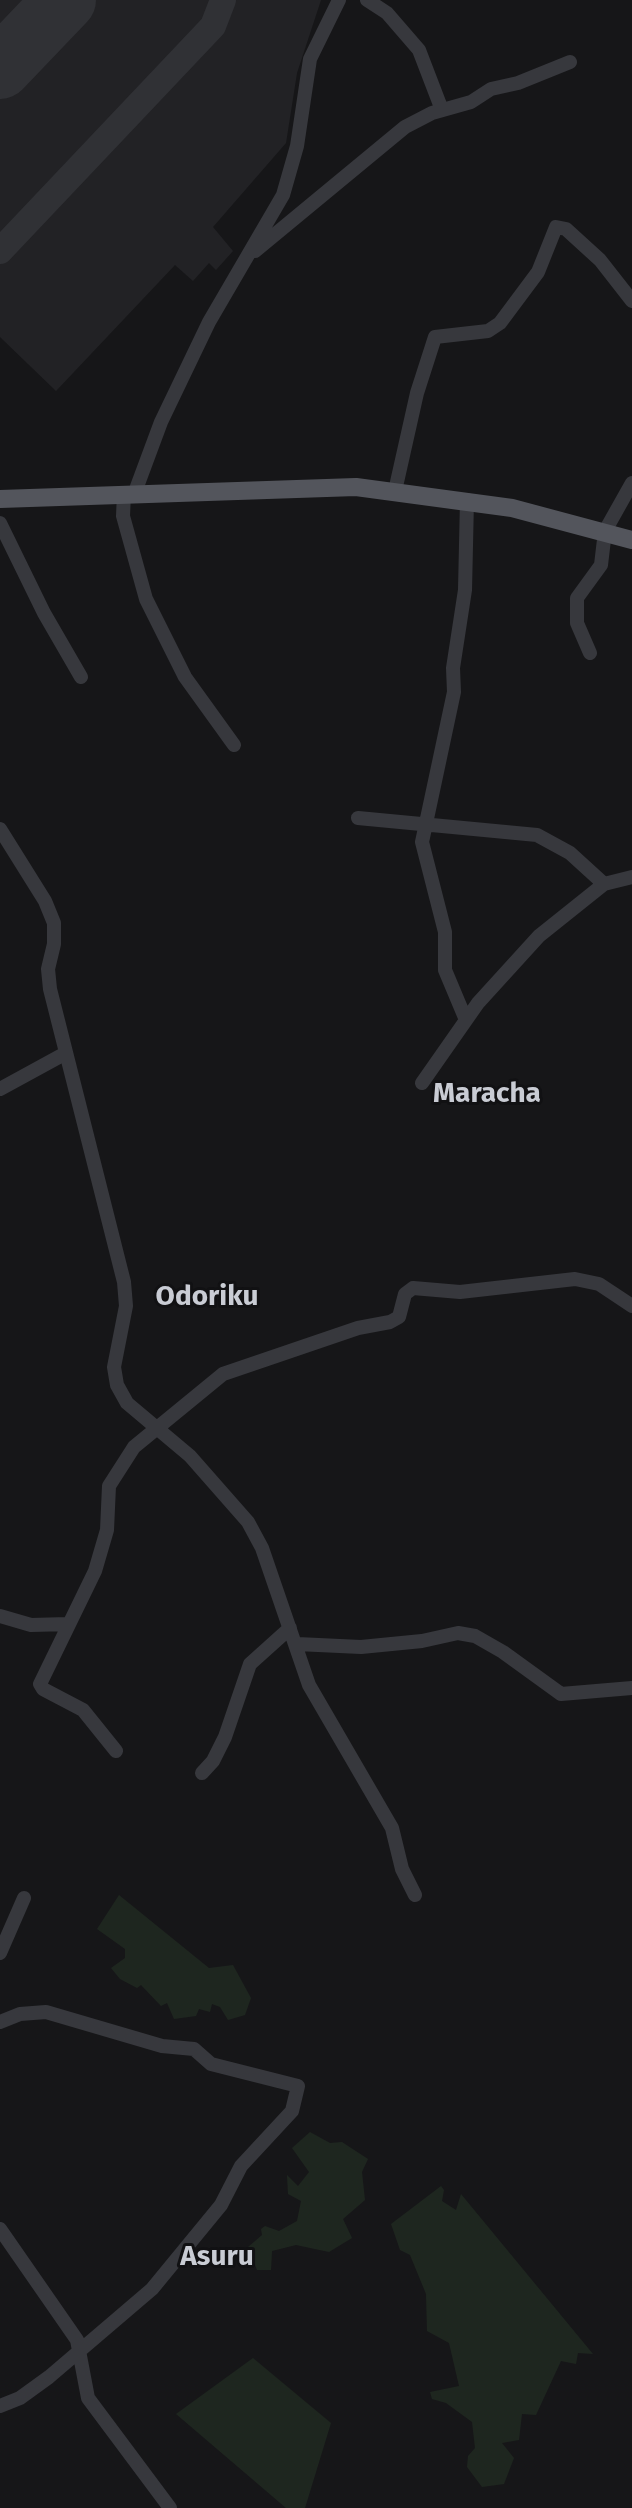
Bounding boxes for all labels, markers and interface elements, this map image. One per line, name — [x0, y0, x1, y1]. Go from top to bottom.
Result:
district label: Maracha — [433, 1077, 541, 1111]
district label: Odoriku — [156, 1280, 258, 1314]
district label: Asuru — [180, 2240, 254, 2274]

